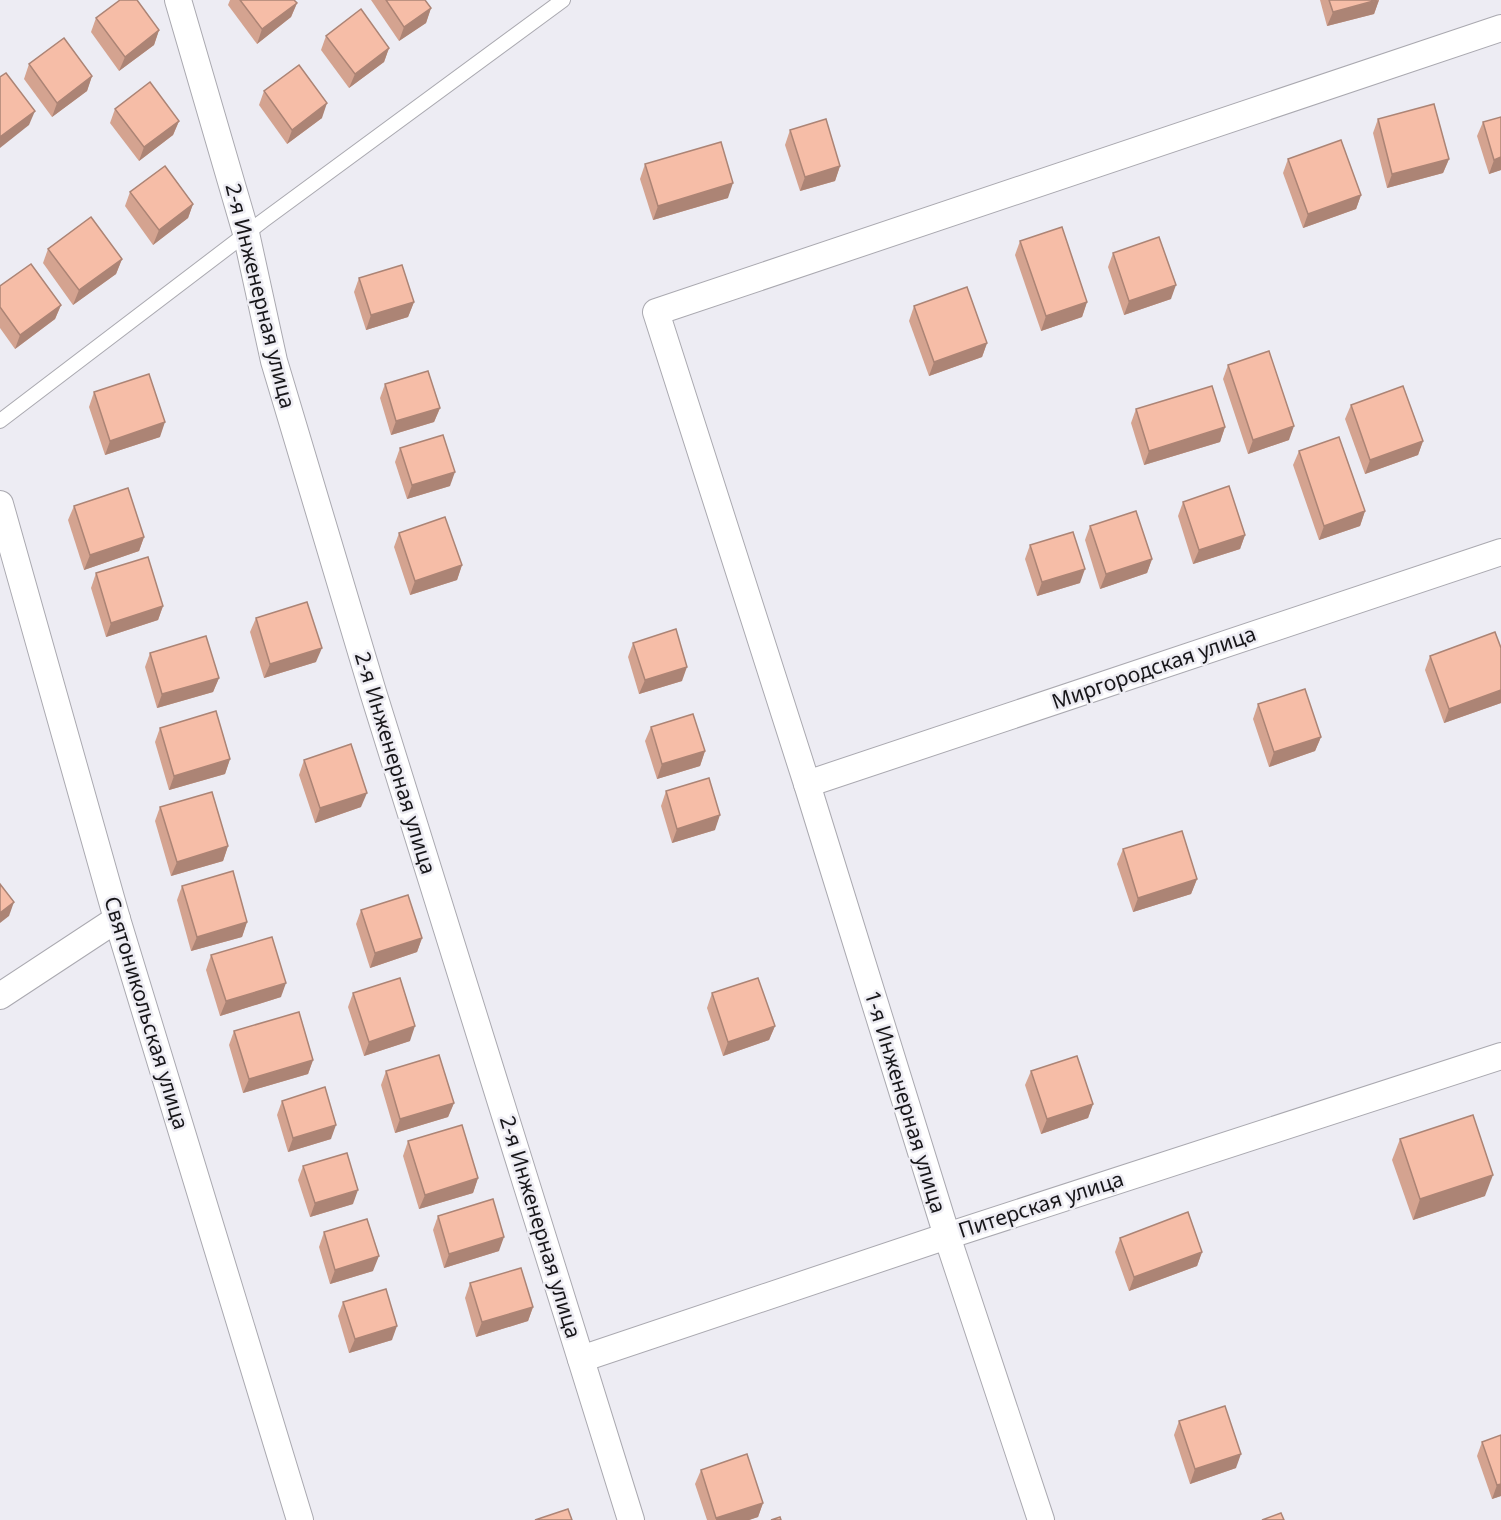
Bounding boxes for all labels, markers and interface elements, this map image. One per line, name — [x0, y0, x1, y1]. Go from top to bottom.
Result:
street label: 2-я Инженерная улица — [219, 180, 303, 411]
street label: Миргородская улица — [1048, 619, 1259, 715]
street label: 2-я Инженерная улица — [349, 648, 443, 877]
street label: Святоникольская улица — [98, 893, 196, 1133]
street label: 1-я Инженерная улица — [859, 987, 953, 1216]
street label: 2-я Инженерная улица — [494, 1112, 588, 1341]
street label: Питерская улица — [954, 1164, 1127, 1244]

